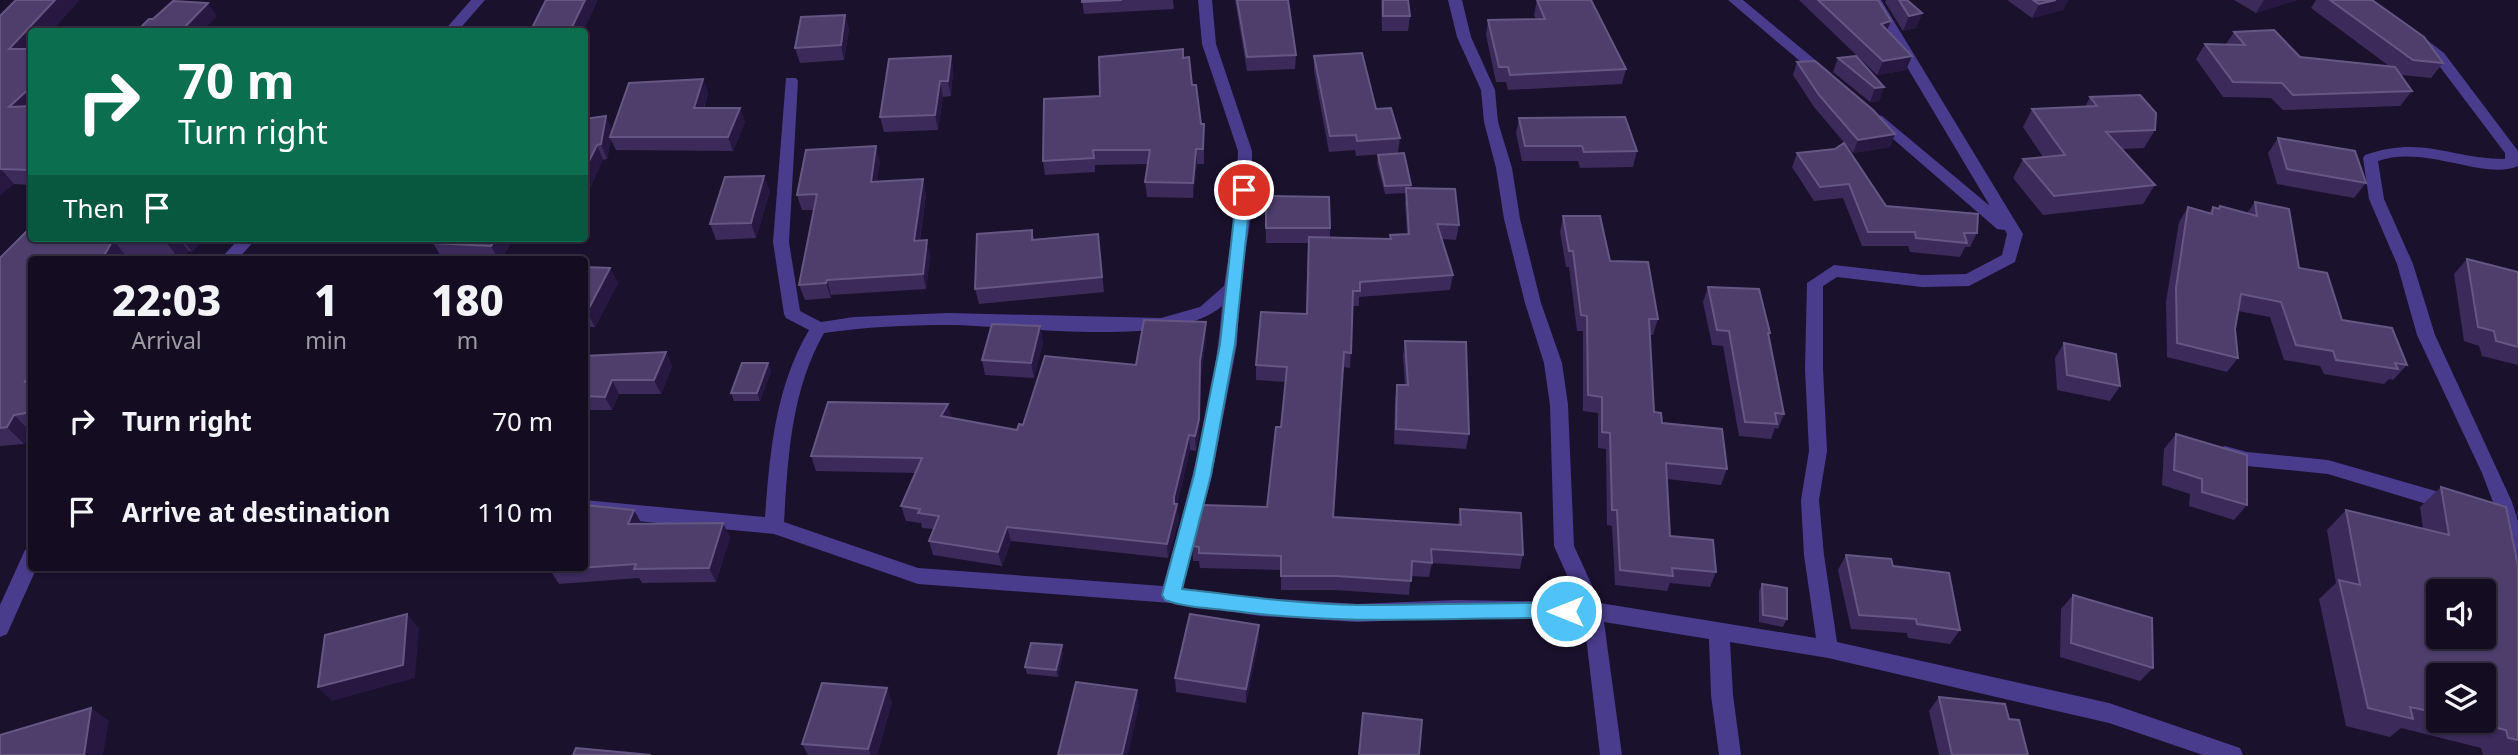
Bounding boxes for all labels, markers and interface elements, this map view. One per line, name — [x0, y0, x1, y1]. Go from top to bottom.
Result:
text: 70 m — [178, 47, 295, 113]
icon: right — [63, 56, 154, 147]
text: Turn right — [178, 110, 328, 153]
pin — [1214, 160, 1274, 220]
icon: arrive — [1225, 171, 1263, 209]
icon: arrive — [138, 189, 176, 227]
text: Then — [63, 190, 124, 226]
text: 22:03 — [112, 271, 221, 328]
text: 1 — [314, 271, 338, 328]
text: 180 — [431, 271, 504, 328]
text: Arrival — [132, 324, 202, 356]
text: min — [305, 324, 347, 356]
text: m — [457, 324, 478, 356]
icon: right — [63, 402, 101, 440]
text: Turn right — [122, 403, 252, 439]
text: 70 m — [492, 403, 553, 439]
icon: arrive — [63, 493, 101, 531]
text: Arrive at destination — [122, 494, 391, 530]
text: 110 m — [477, 494, 553, 530]
position arrow — [1529, 574, 1603, 648]
map controls — [2426, 579, 2496, 733]
button: sound — [2426, 579, 2496, 649]
button: layers — [2426, 663, 2496, 733]

